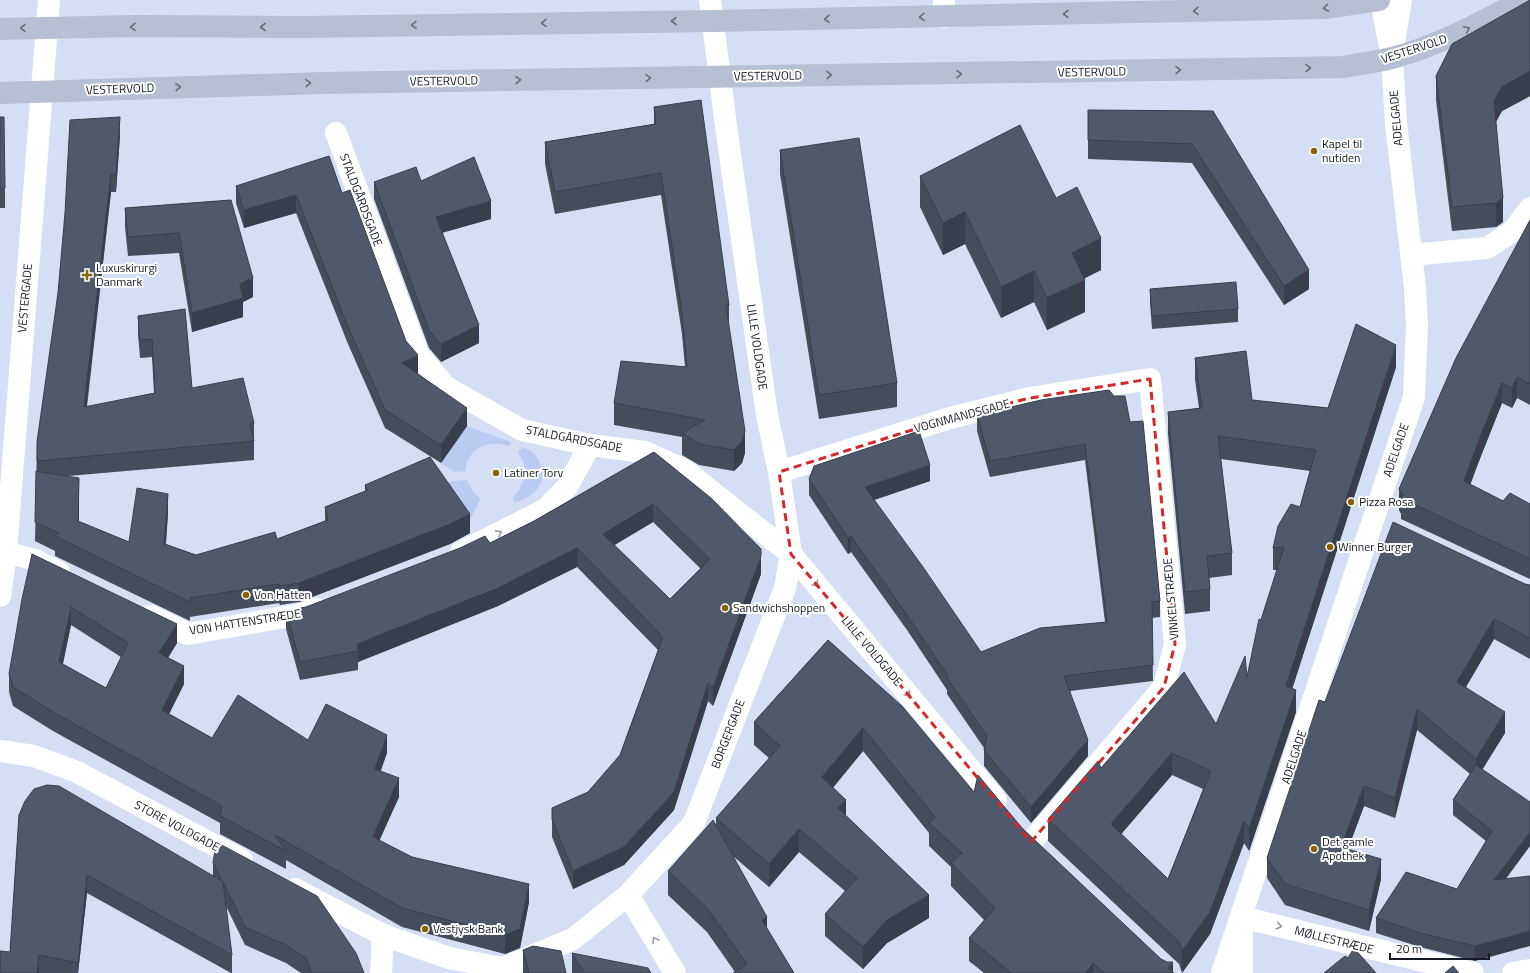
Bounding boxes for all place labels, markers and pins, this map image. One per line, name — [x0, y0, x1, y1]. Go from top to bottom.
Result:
place label: Kapel til nutiden — [1322, 134, 1362, 167]
marker: Kapel til nutiden — [1309, 146, 1319, 156]
place label: Luxuskirurgi Danmark — [96, 258, 157, 291]
marker: Luxuskirurgi Danmark — [81, 269, 93, 281]
place label: Latiner Torv — [504, 463, 564, 482]
marker: Latiner Torv — [491, 468, 501, 478]
place label: Pizza Rosa — [1359, 492, 1414, 511]
marker: Pizza Rosa — [1346, 497, 1356, 507]
place label: Winner Burger — [1338, 537, 1411, 556]
marker: Winner Burger — [1325, 542, 1335, 552]
place label: Von Hatten — [254, 585, 311, 604]
marker: Von Hatten — [241, 590, 251, 600]
place label: Sandwichshoppen — [733, 598, 825, 617]
marker: Sandwichshoppen — [720, 603, 730, 613]
place label: Det gamle Apothek — [1322, 832, 1374, 865]
marker: Det gamle Apothek — [1309, 844, 1319, 854]
place label: Vestjysk Bank — [433, 919, 504, 938]
marker: Vestjysk Bank — [420, 924, 430, 934]

